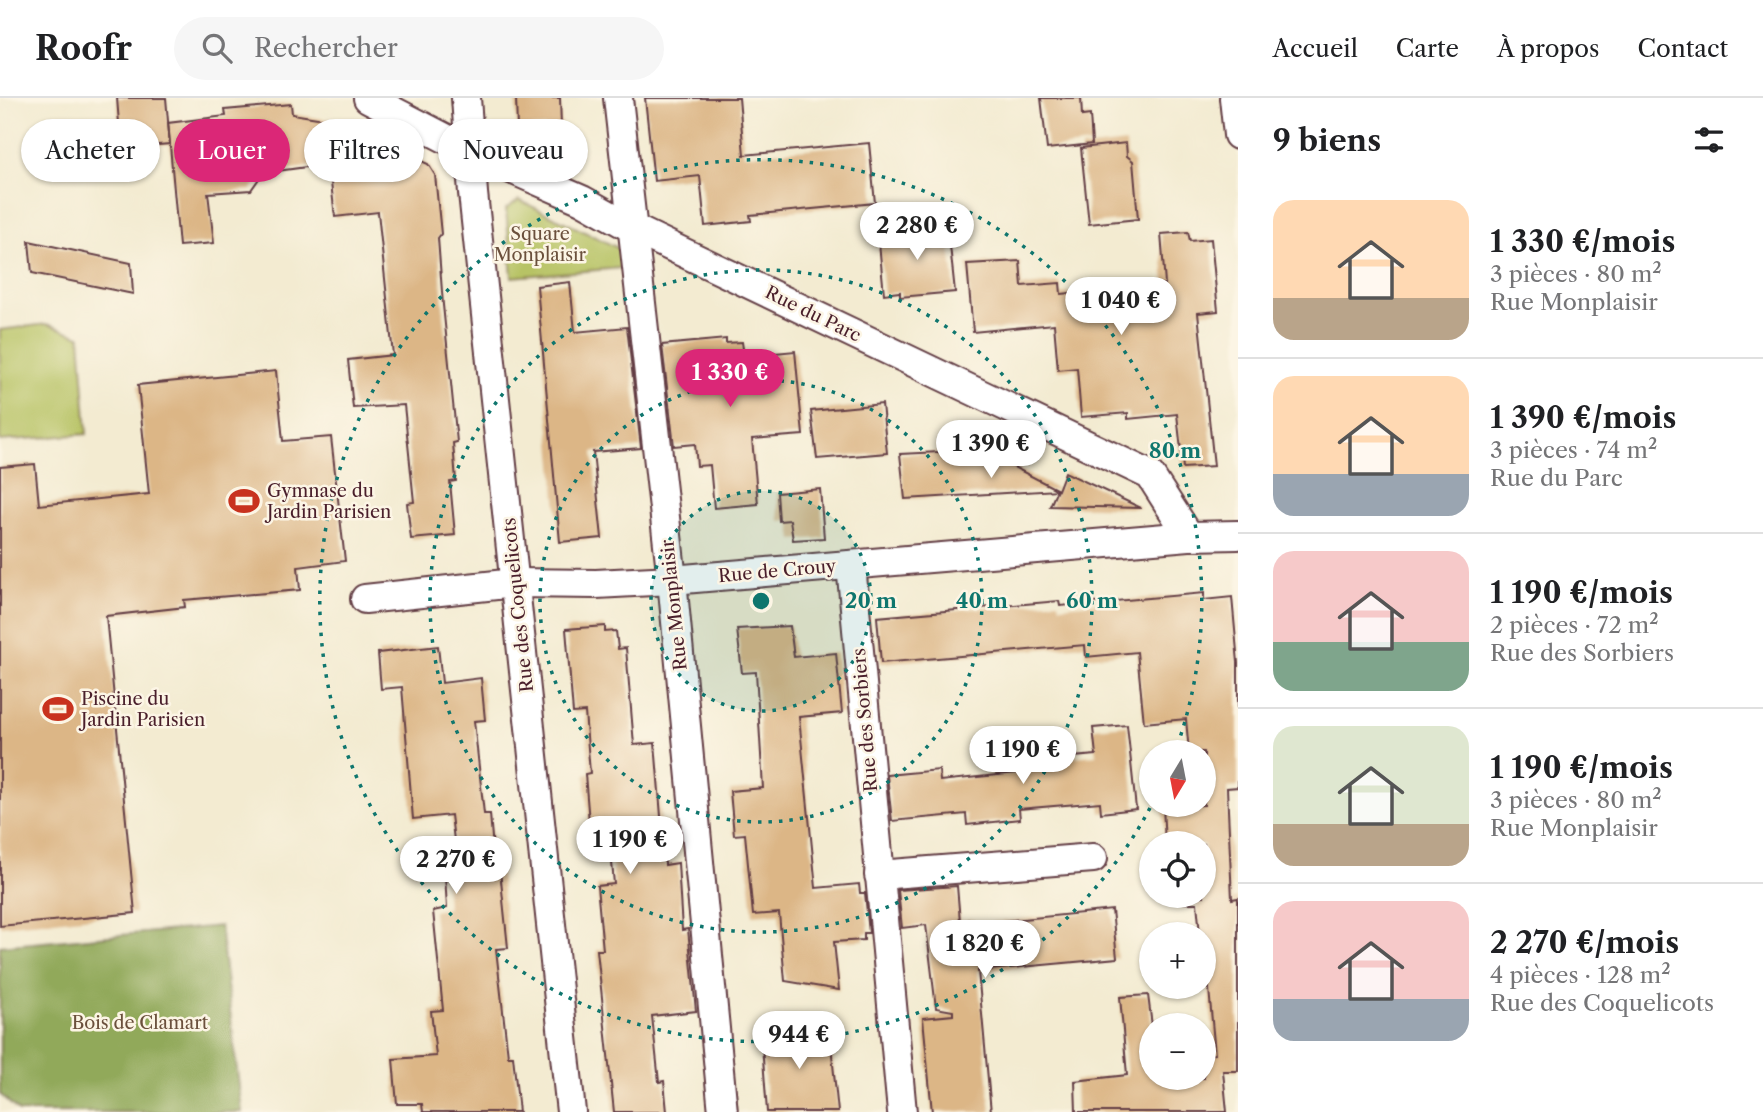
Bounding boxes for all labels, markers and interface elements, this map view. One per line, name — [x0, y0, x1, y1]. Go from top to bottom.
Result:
search box — [174, 17, 664, 80]
text: Roofr — [35, 28, 132, 69]
icon: search — [198, 29, 236, 67]
text: Rechercher — [254, 32, 398, 64]
text: Accueil — [1273, 34, 1358, 63]
text: Carte — [1396, 34, 1459, 63]
text: À propos — [1497, 34, 1600, 63]
text: Contact — [1638, 34, 1728, 63]
chip: Acheter — [21, 119, 160, 182]
chip: Louer — [174, 119, 290, 182]
chip: Filtres — [304, 119, 424, 182]
chip: Nouveau — [438, 119, 588, 182]
icon: filters — [1690, 121, 1728, 159]
text: 9 biens — [1273, 122, 1381, 159]
pin: 2 280 € — [852, 202, 982, 262]
text: 2 280 € — [876, 211, 958, 239]
park label: Square Monplaisir — [494, 223, 587, 266]
text: 1 330 €/mois — [1490, 223, 1675, 260]
icon: home — [1329, 228, 1413, 312]
text: 3 pièces · 80 m² — [1490, 260, 1662, 288]
pin: 1 040 € — [1056, 278, 1186, 337]
street label: Rue du Parc — [761, 281, 865, 347]
text: 1 040 € — [1081, 286, 1161, 314]
text: Rue Monplaisir — [1490, 288, 1658, 316]
pin: 1 330 € — [665, 350, 795, 409]
text: 1 330 € — [691, 358, 769, 386]
text: 1 390 €/mois — [1490, 399, 1676, 436]
icon: home — [1329, 404, 1413, 488]
pin: 1 390 € — [926, 420, 1056, 480]
text: 1 390 € — [952, 429, 1030, 457]
text: 3 pièces · 74 m² — [1490, 436, 1657, 464]
text: 80 m — [1149, 438, 1201, 463]
text: Rue du Parc — [1490, 464, 1623, 492]
place label: Gymnase du Jardin Parisien — [264, 480, 391, 523]
sports icon: Gymnase du Jardin Parisien — [227, 484, 261, 518]
street label: Rue des Coquelicots — [498, 517, 538, 693]
street label: Rue Monplaisir — [656, 538, 692, 672]
street label: Rue de Crouy — [717, 555, 838, 587]
text: 1 190 €/mois — [1490, 574, 1673, 611]
icon: home — [1329, 579, 1413, 663]
text: 20 m — [845, 588, 897, 613]
text: 40 m — [956, 588, 1008, 613]
text: 60 m — [1066, 588, 1118, 613]
centre of rings — [749, 589, 773, 613]
text: 2 pièces · 72 m² — [1490, 611, 1659, 639]
text: Rue des Sorbiers — [1490, 639, 1674, 667]
street label: Rue des Sorbiers — [848, 647, 882, 793]
place label: Piscine du Jardin Parisien — [78, 688, 205, 731]
sports icon: Piscine du Jardin Parisien — [41, 692, 75, 726]
pin: 1 190 € — [958, 726, 1088, 786]
text: 1 190 € — [985, 735, 1061, 763]
north arrow — [1139, 740, 1216, 817]
map controls — [1139, 740, 1216, 1090]
text: 1 190 €/mois — [1490, 749, 1673, 786]
icon: home — [1329, 754, 1413, 838]
text: 3 pièces · 80 m² — [1490, 786, 1662, 814]
text: Rue Monplaisir — [1490, 814, 1658, 842]
pin: 1 190 € — [565, 816, 695, 876]
text: 1 190 € — [592, 825, 668, 853]
button: locate — [1139, 831, 1216, 908]
pin: 2 270 € — [391, 836, 521, 896]
text: 2 270 € — [416, 845, 496, 873]
pin: 1 820 € — [920, 920, 1050, 980]
button: + — [1139, 922, 1216, 999]
text: 2 270 €/mois — [1490, 924, 1679, 961]
text: 1 820 € — [946, 929, 1024, 957]
icon: home — [1329, 929, 1413, 1013]
text: 4 pièces · 128 m² — [1490, 961, 1671, 989]
text: Rue des Coquelicots — [1490, 989, 1714, 1017]
park label: Bois de Clamart — [72, 1012, 209, 1034]
pin: 944 € — [750, 1012, 848, 1071]
button: − — [1139, 1013, 1216, 1090]
text: 944 € — [768, 1020, 830, 1048]

